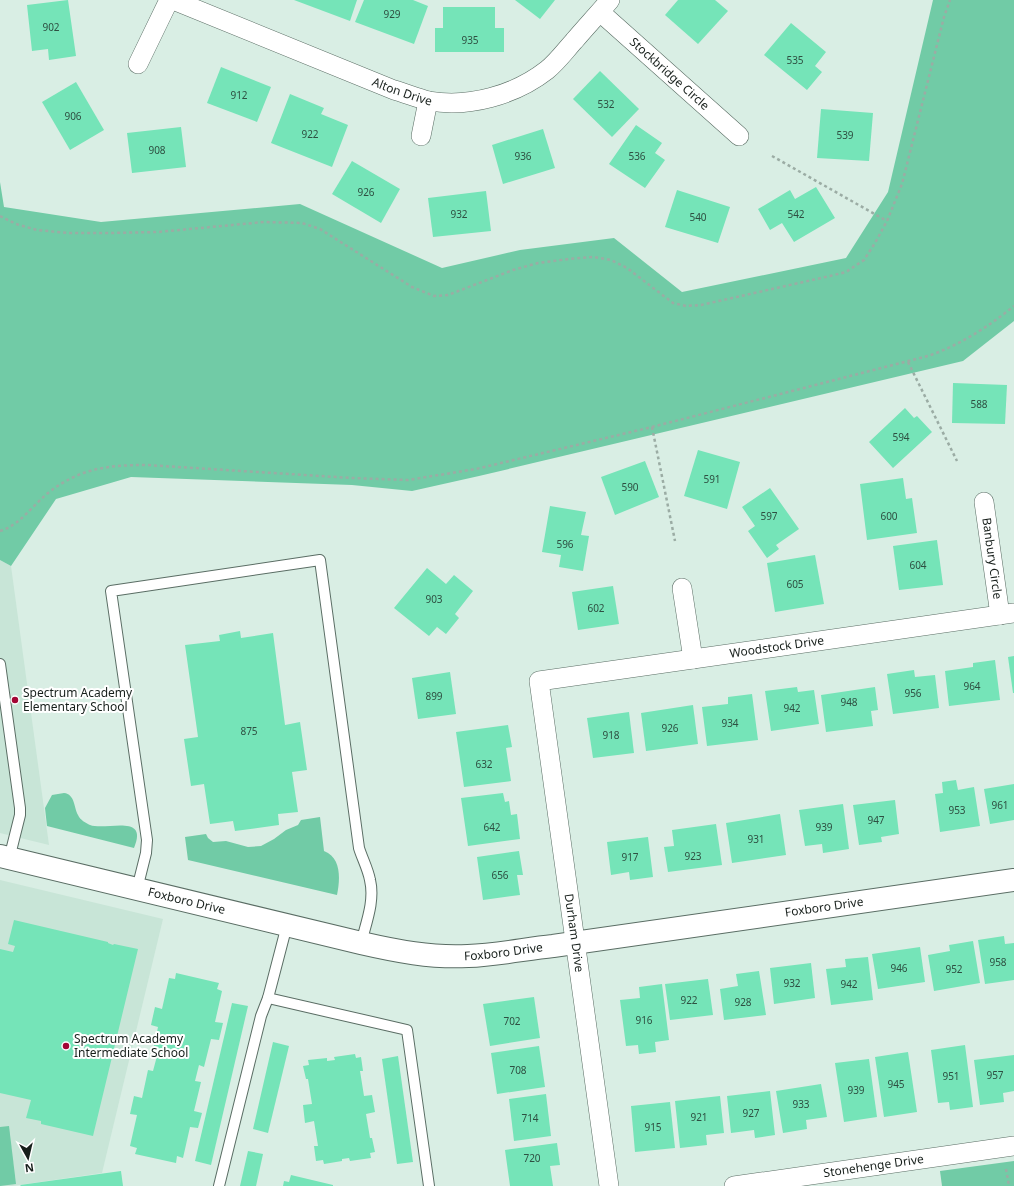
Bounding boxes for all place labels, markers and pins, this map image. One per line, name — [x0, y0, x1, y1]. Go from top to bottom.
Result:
place label: Spectrum Academy Elementary School — [23, 684, 133, 715]
marker: Spectrum Academy Elementary School — [10, 695, 20, 705]
place label: Spectrum Academy Intermediate School — [74, 1030, 188, 1061]
marker: Spectrum Academy Intermediate School — [61, 1041, 71, 1051]

